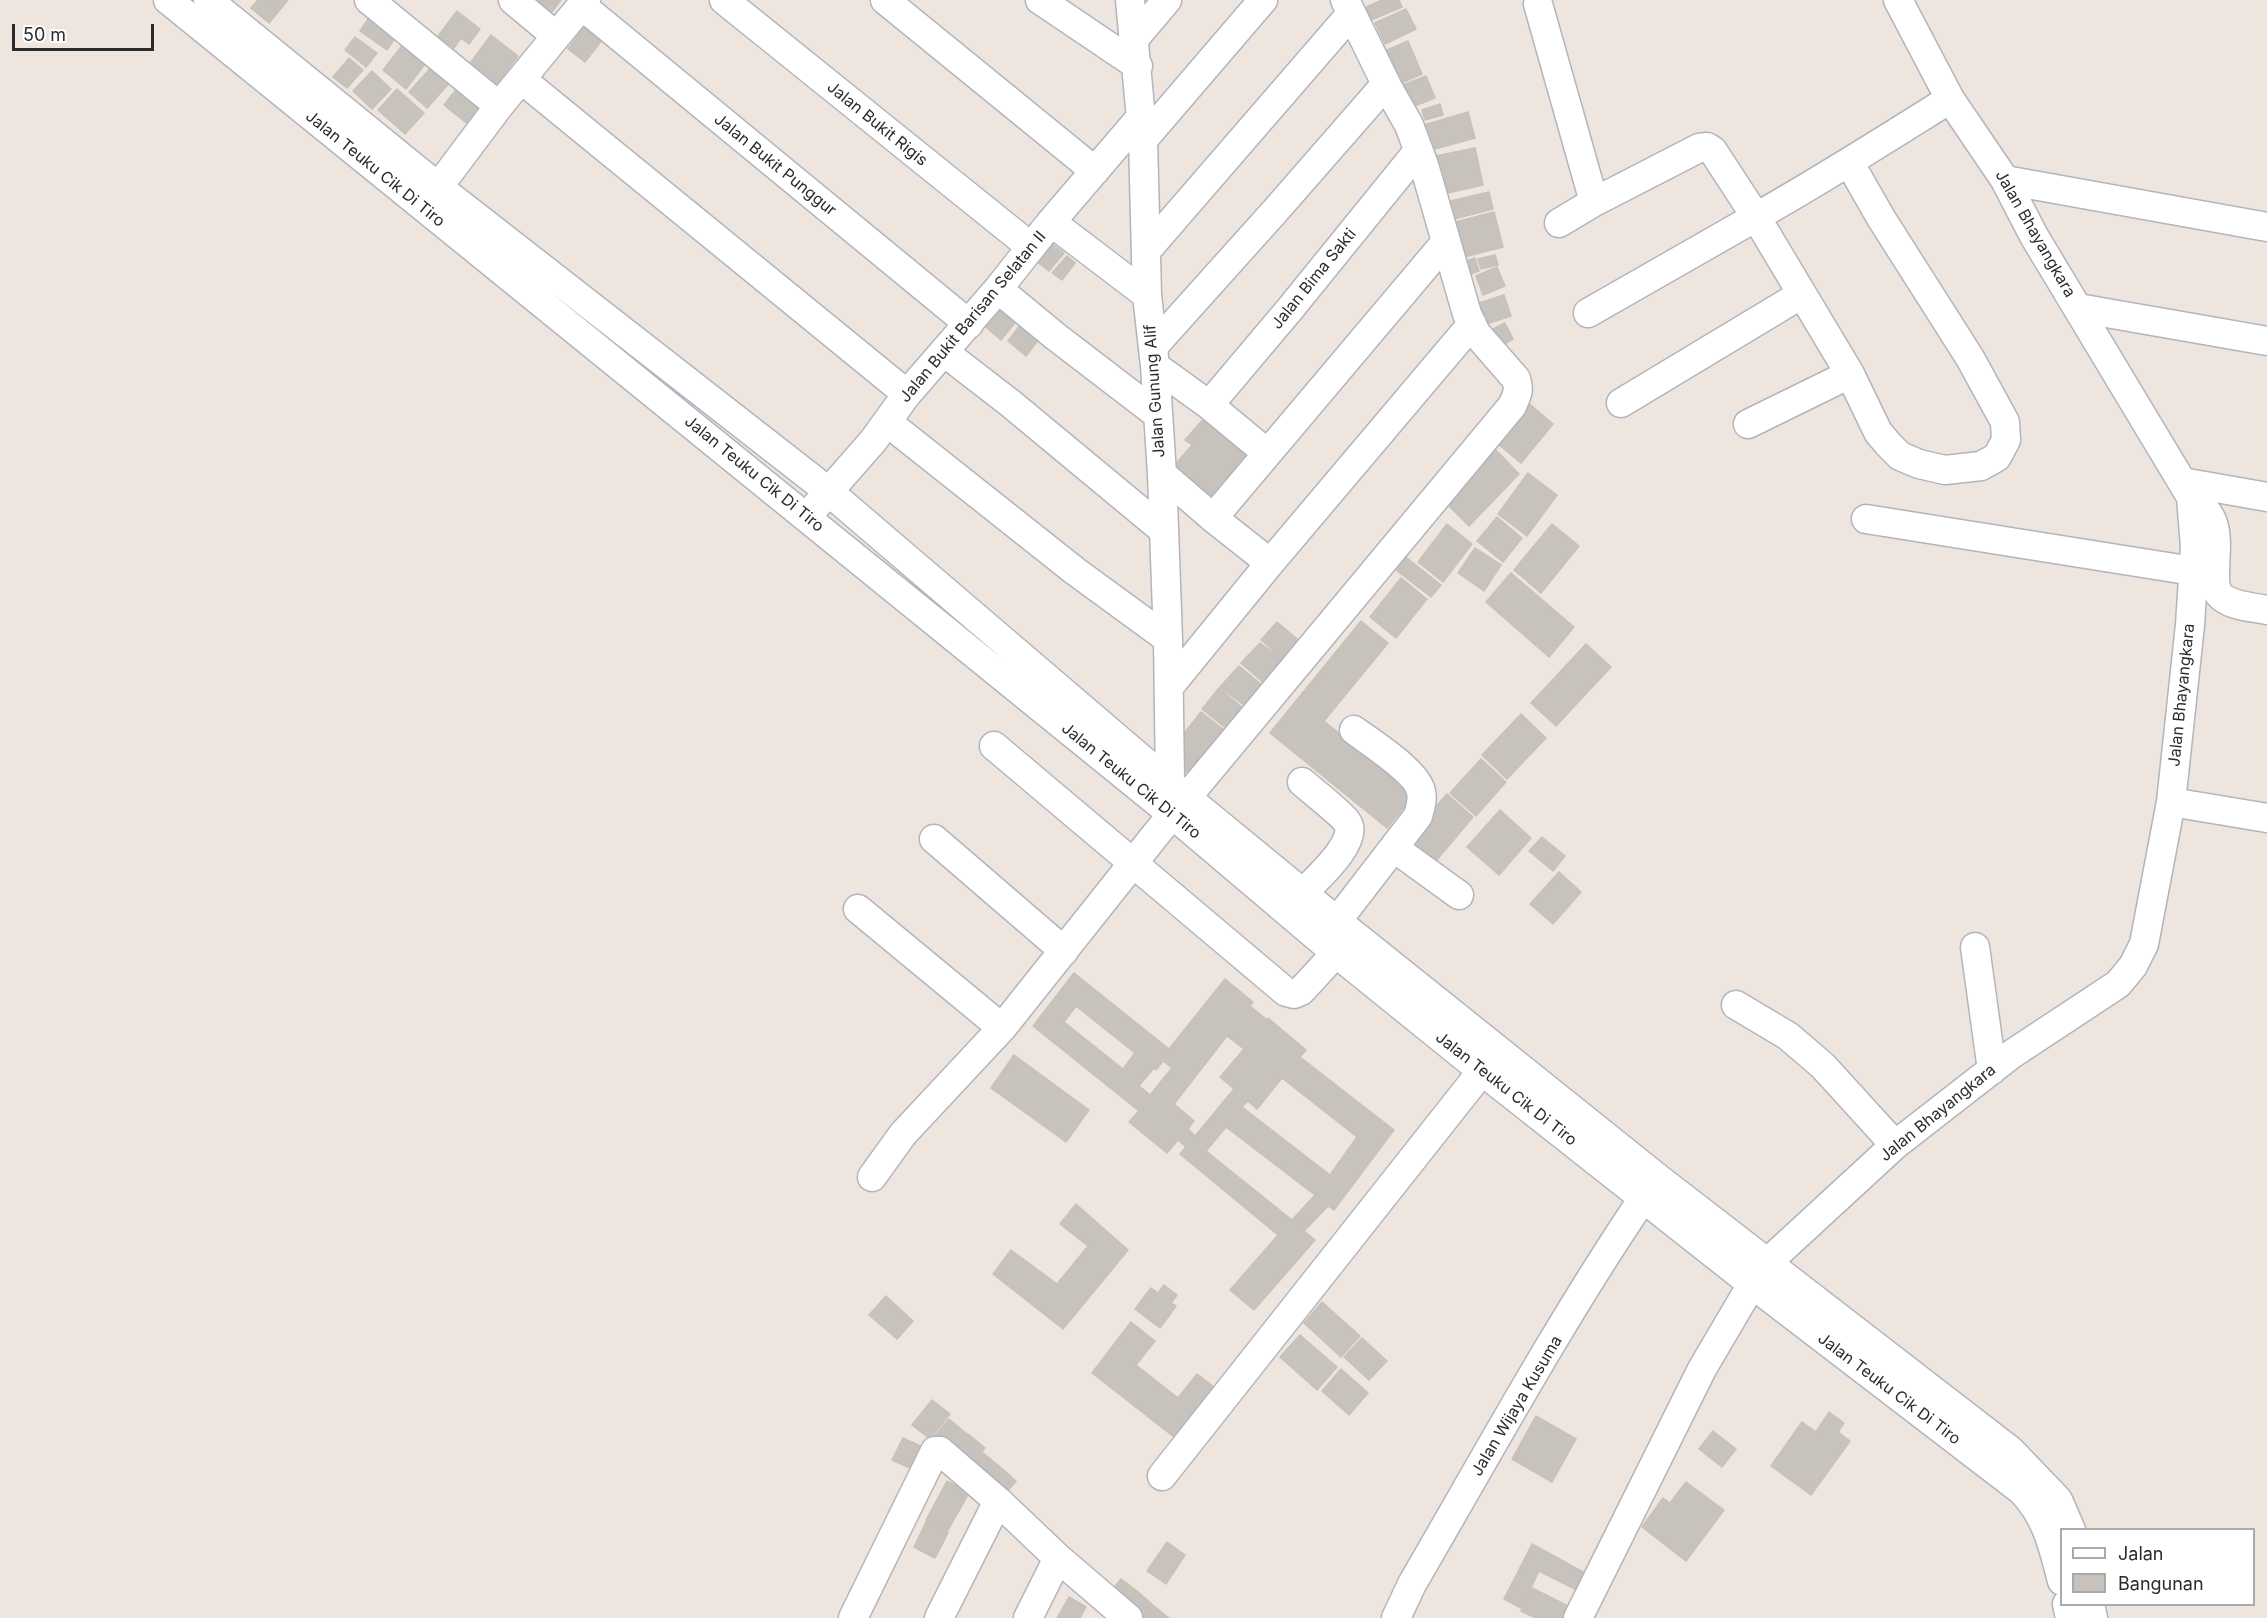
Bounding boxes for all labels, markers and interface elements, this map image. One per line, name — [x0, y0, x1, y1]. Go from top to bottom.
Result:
scale bar — [15, 12, 158, 50]
text: 50 m — [23, 24, 66, 45]
street label: Jalan Bukit Rigis — [823, 78, 931, 170]
street label: Jalan Teuku Cik Di Tiro — [301, 107, 449, 231]
street label: Jalan Bukit Punggur — [710, 110, 840, 220]
street label: Jalan Bhayangkara — [1991, 167, 2079, 301]
street label: Jalan Bima Sakti — [1268, 225, 1360, 333]
street label: Jalan Bukit Barisan Selatan II — [896, 228, 1050, 406]
street label: Jalan Gunung Alif — [1141, 324, 1169, 458]
street label: Jalan Teuku Cik Di Tiro — [680, 412, 828, 536]
street label: Jalan Bhayangkara — [2165, 623, 2199, 767]
street label: Jalan Teuku Cik Di Tiro — [1057, 719, 1205, 843]
street label: Jalan Teuku Cik Di Tiro — [1432, 1028, 1580, 1150]
street label: Jalan Bhayangkara — [1876, 1060, 2000, 1166]
street label: Jalan Teuku Cik Di Tiro — [1814, 1329, 1964, 1449]
street label: Jalan Wijaya Kusuma — [1468, 1332, 1566, 1480]
legend — [2060, 1528, 2255, 1606]
text: Jalan — [2118, 1543, 2163, 1564]
text: Bangunan — [2118, 1573, 2204, 1594]

